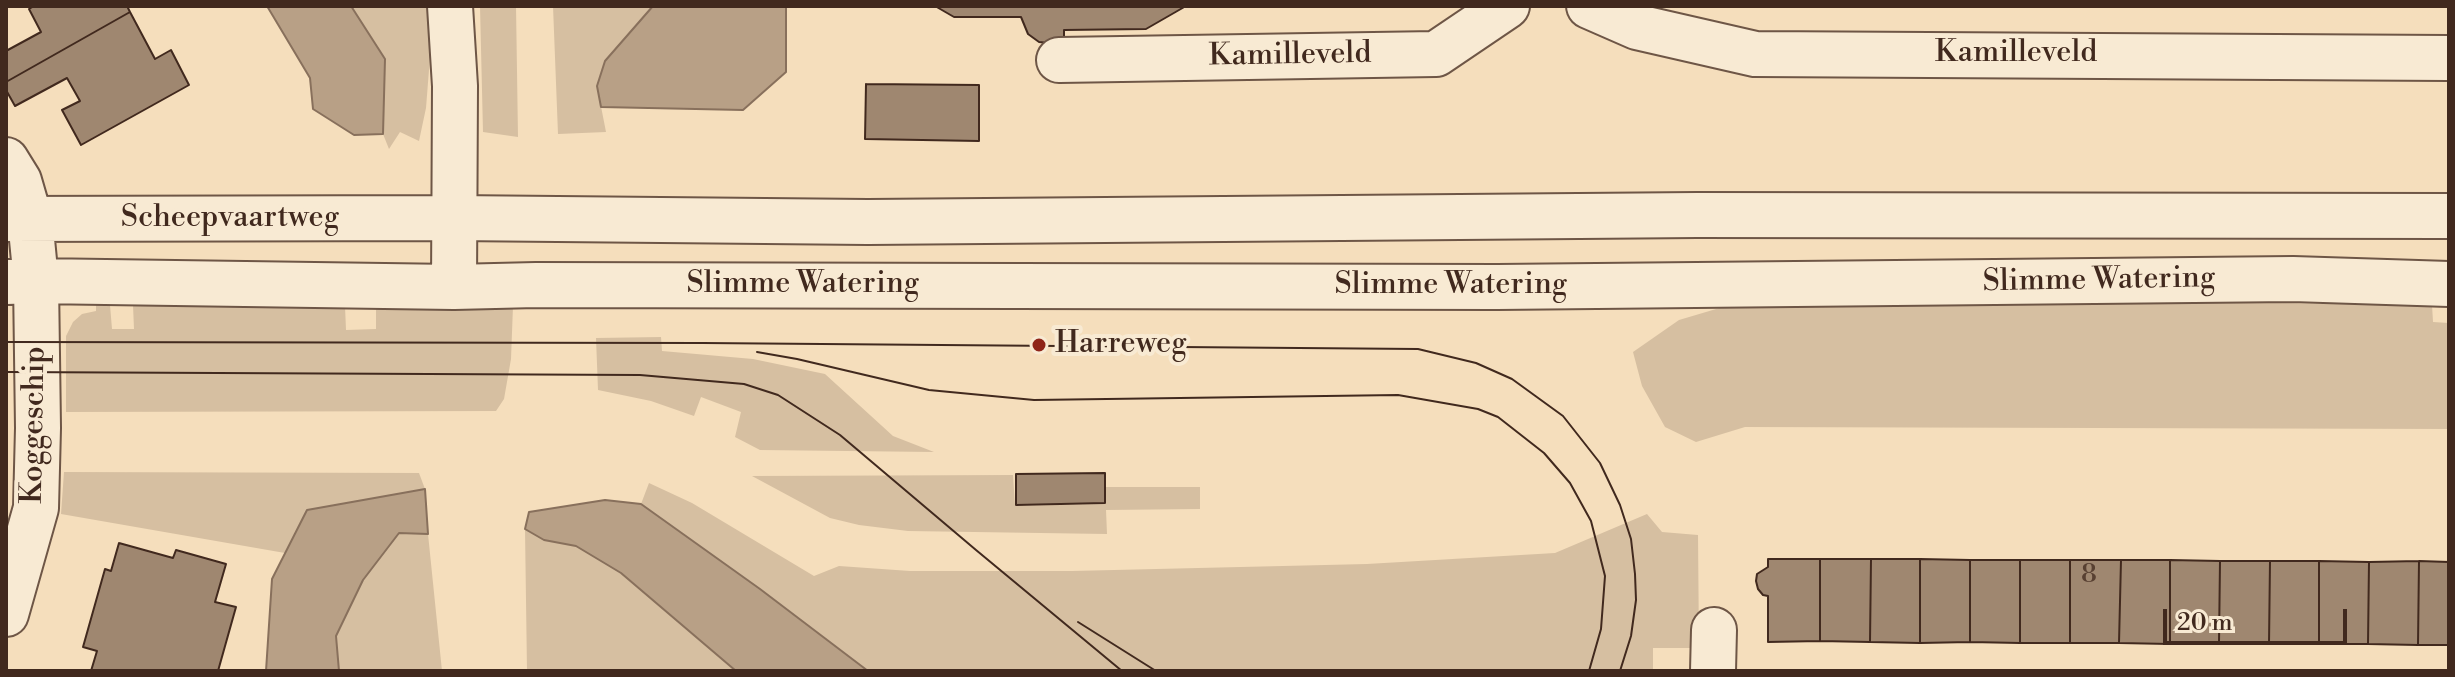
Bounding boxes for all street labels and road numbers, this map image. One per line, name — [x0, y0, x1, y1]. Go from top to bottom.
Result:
street label: Kamilleveld — [1935, 36, 2097, 72]
street label: Kamilleveld — [1208, 37, 1372, 75]
street label: Scheepvaartweg — [121, 201, 339, 237]
street label: Slimme Watering — [1982, 261, 2216, 301]
street label: Slimme Watering — [687, 267, 919, 303]
street label: Slimme Watering — [1335, 268, 1567, 304]
street label: Koggeschip — [16, 346, 54, 504]

